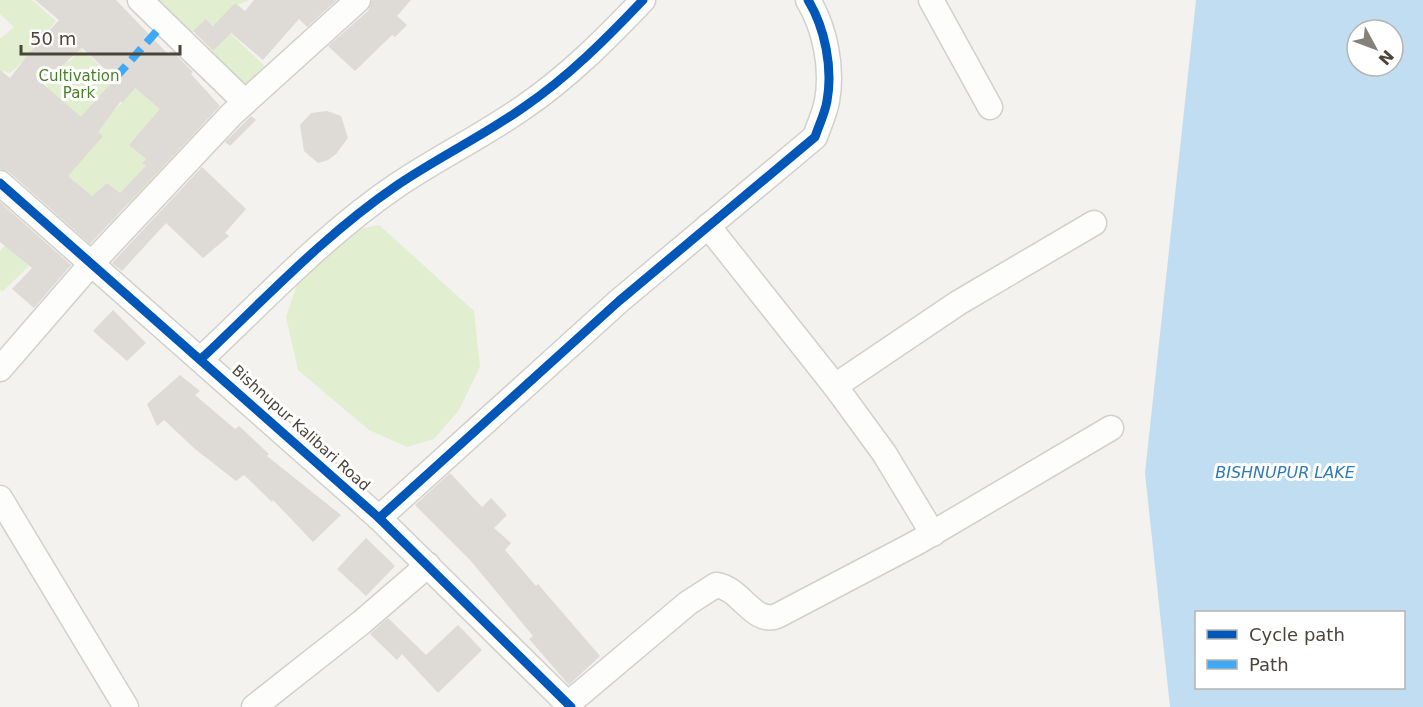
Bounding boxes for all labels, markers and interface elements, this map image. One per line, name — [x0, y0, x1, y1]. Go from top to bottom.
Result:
scale bar — [21, 18, 180, 56]
north arrow — [1345, 18, 1405, 78]
text: 50 m — [30, 28, 76, 49]
text: N — [1374, 46, 1398, 69]
park label: Cultivation Park — [39, 67, 120, 102]
street label: Bishnupur Kalibari Road — [228, 361, 374, 495]
water label: BISHNUPUR LAKE — [1215, 463, 1356, 482]
legend — [1195, 611, 1405, 689]
text: Cycle path — [1249, 624, 1345, 645]
text: Path — [1249, 654, 1289, 675]

